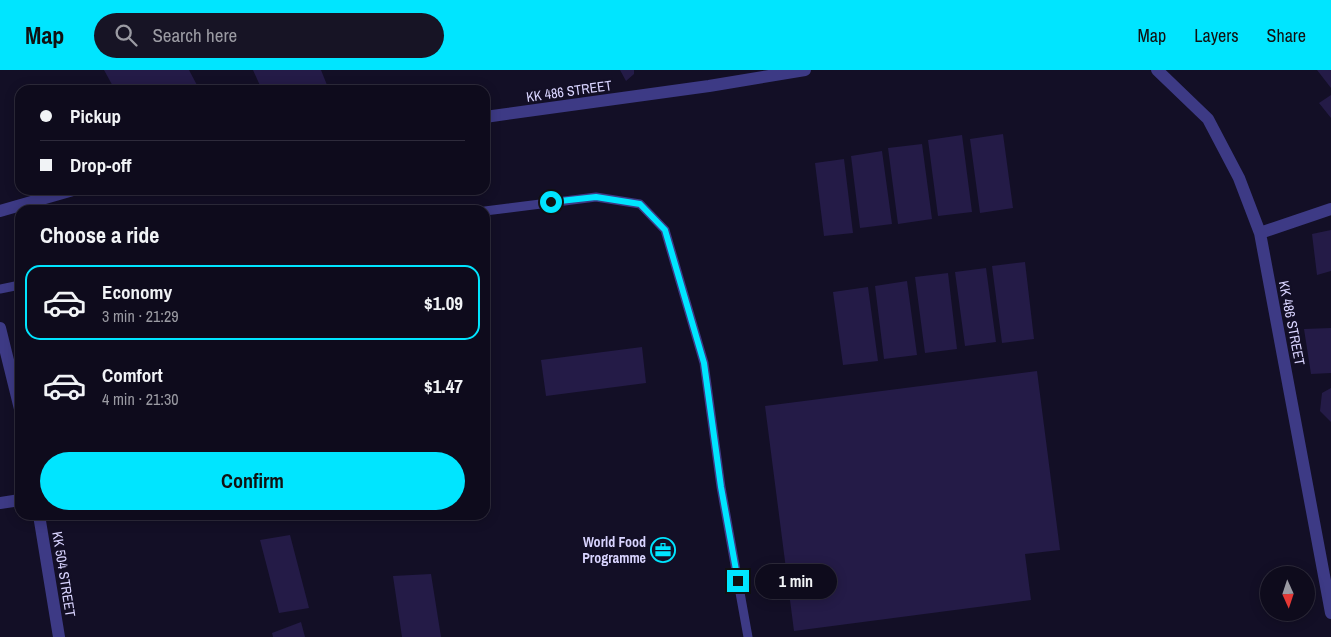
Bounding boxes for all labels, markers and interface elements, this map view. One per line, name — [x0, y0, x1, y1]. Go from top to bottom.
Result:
search box — [94, 13, 444, 58]
text: Map — [25, 19, 64, 51]
icon: search — [112, 21, 140, 49]
text: Search here — [152, 22, 237, 48]
text: Map — [1138, 23, 1166, 48]
text: Layers — [1194, 23, 1239, 48]
text: Share — [1267, 23, 1306, 48]
street label: KK 486 STREET — [525, 76, 613, 106]
text: Pickup — [70, 103, 121, 129]
text: Drop-off — [70, 152, 131, 178]
route start — [540, 191, 562, 213]
text: Choose a ride — [40, 220, 159, 250]
text: Economy — [102, 279, 172, 305]
street label: KK 486 STREET — [1275, 279, 1309, 367]
icon: car — [42, 280, 87, 325]
text: $1.09 — [424, 290, 463, 316]
text: 3 min · 21:29 — [102, 305, 179, 327]
text: Comfort — [102, 362, 163, 388]
icon: car — [42, 363, 87, 408]
text: $1.47 — [424, 373, 463, 399]
text: 4 min · 21:30 — [102, 388, 179, 410]
button: Confirm — [40, 452, 465, 510]
street label: KK 504 STREET — [48, 530, 80, 618]
place label: World Food Programme — [582, 533, 646, 567]
office icon: World Food Programme — [650, 537, 676, 563]
callout: 1 min — [756, 564, 838, 598]
north arrow — [1260, 566, 1315, 621]
map controls — [1260, 566, 1315, 621]
route end — [727, 570, 749, 592]
text: 1 min — [779, 570, 813, 592]

